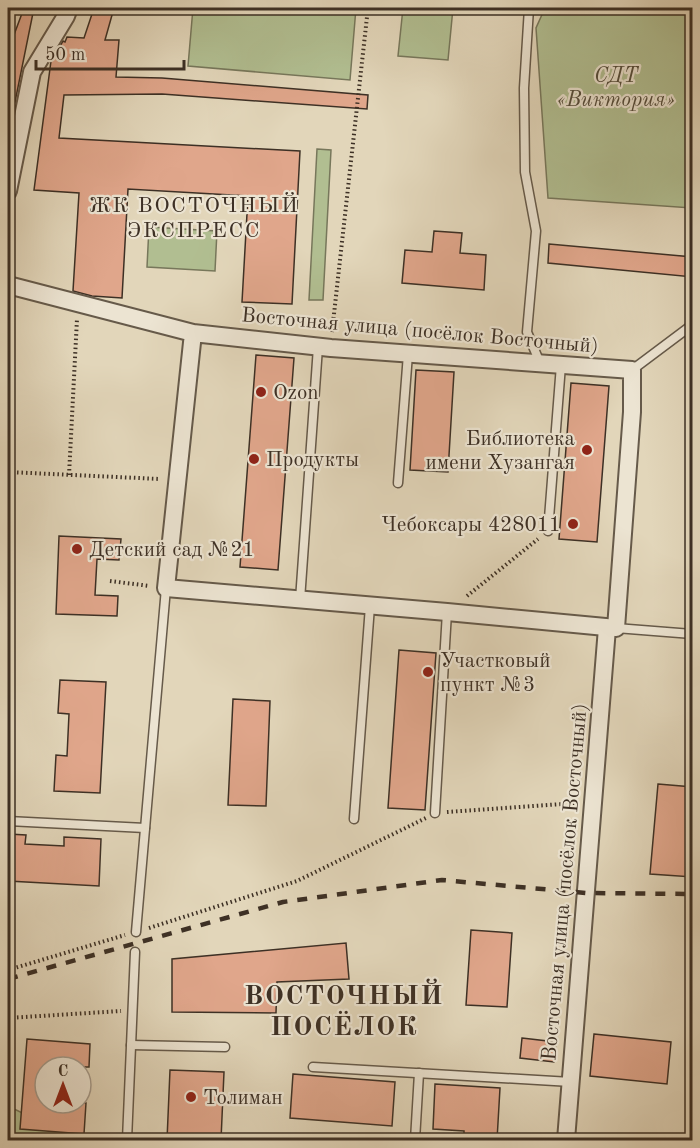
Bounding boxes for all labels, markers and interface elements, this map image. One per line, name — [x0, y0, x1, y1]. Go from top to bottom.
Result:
scale bar — [36, 33, 184, 71]
text: 50 m — [45, 46, 85, 64]
park label: СДТ «Виктория» — [557, 66, 675, 111]
district label: ЖК ВОСТОЧНЫЙ ЭКСПРЕСС — [89, 191, 299, 242]
street label: Восточная улица (посёлок Восточный) — [240, 305, 599, 358]
place label: Ozon — [273, 383, 319, 404]
marker: Ozon — [254, 385, 268, 399]
place label: Библиотека имени Хузангая — [426, 429, 575, 474]
marker: Библиотека имени Хузангая — [580, 443, 594, 457]
place label: Продукты — [266, 450, 359, 471]
marker: Продукты — [247, 452, 261, 466]
place label: Чебоксары 428011 — [381, 515, 561, 536]
marker: Чебоксары 428011 — [566, 517, 580, 531]
place label: Детский сад №21 — [89, 540, 255, 561]
marker: Детский сад №21 — [70, 542, 84, 556]
place label: Участковый пункт №3 — [440, 651, 551, 696]
marker: Участковый пункт №3 — [421, 665, 435, 679]
street label: Восточная улица (посёлок Восточный) — [539, 703, 592, 1062]
district label: ВОСТОЧНЫЙ ПОСЁЛОК — [244, 978, 444, 1041]
north arrow — [33, 1055, 93, 1115]
text: С — [58, 1064, 68, 1080]
place label: Толиман — [203, 1088, 283, 1109]
marker: Толиман — [184, 1090, 198, 1104]

